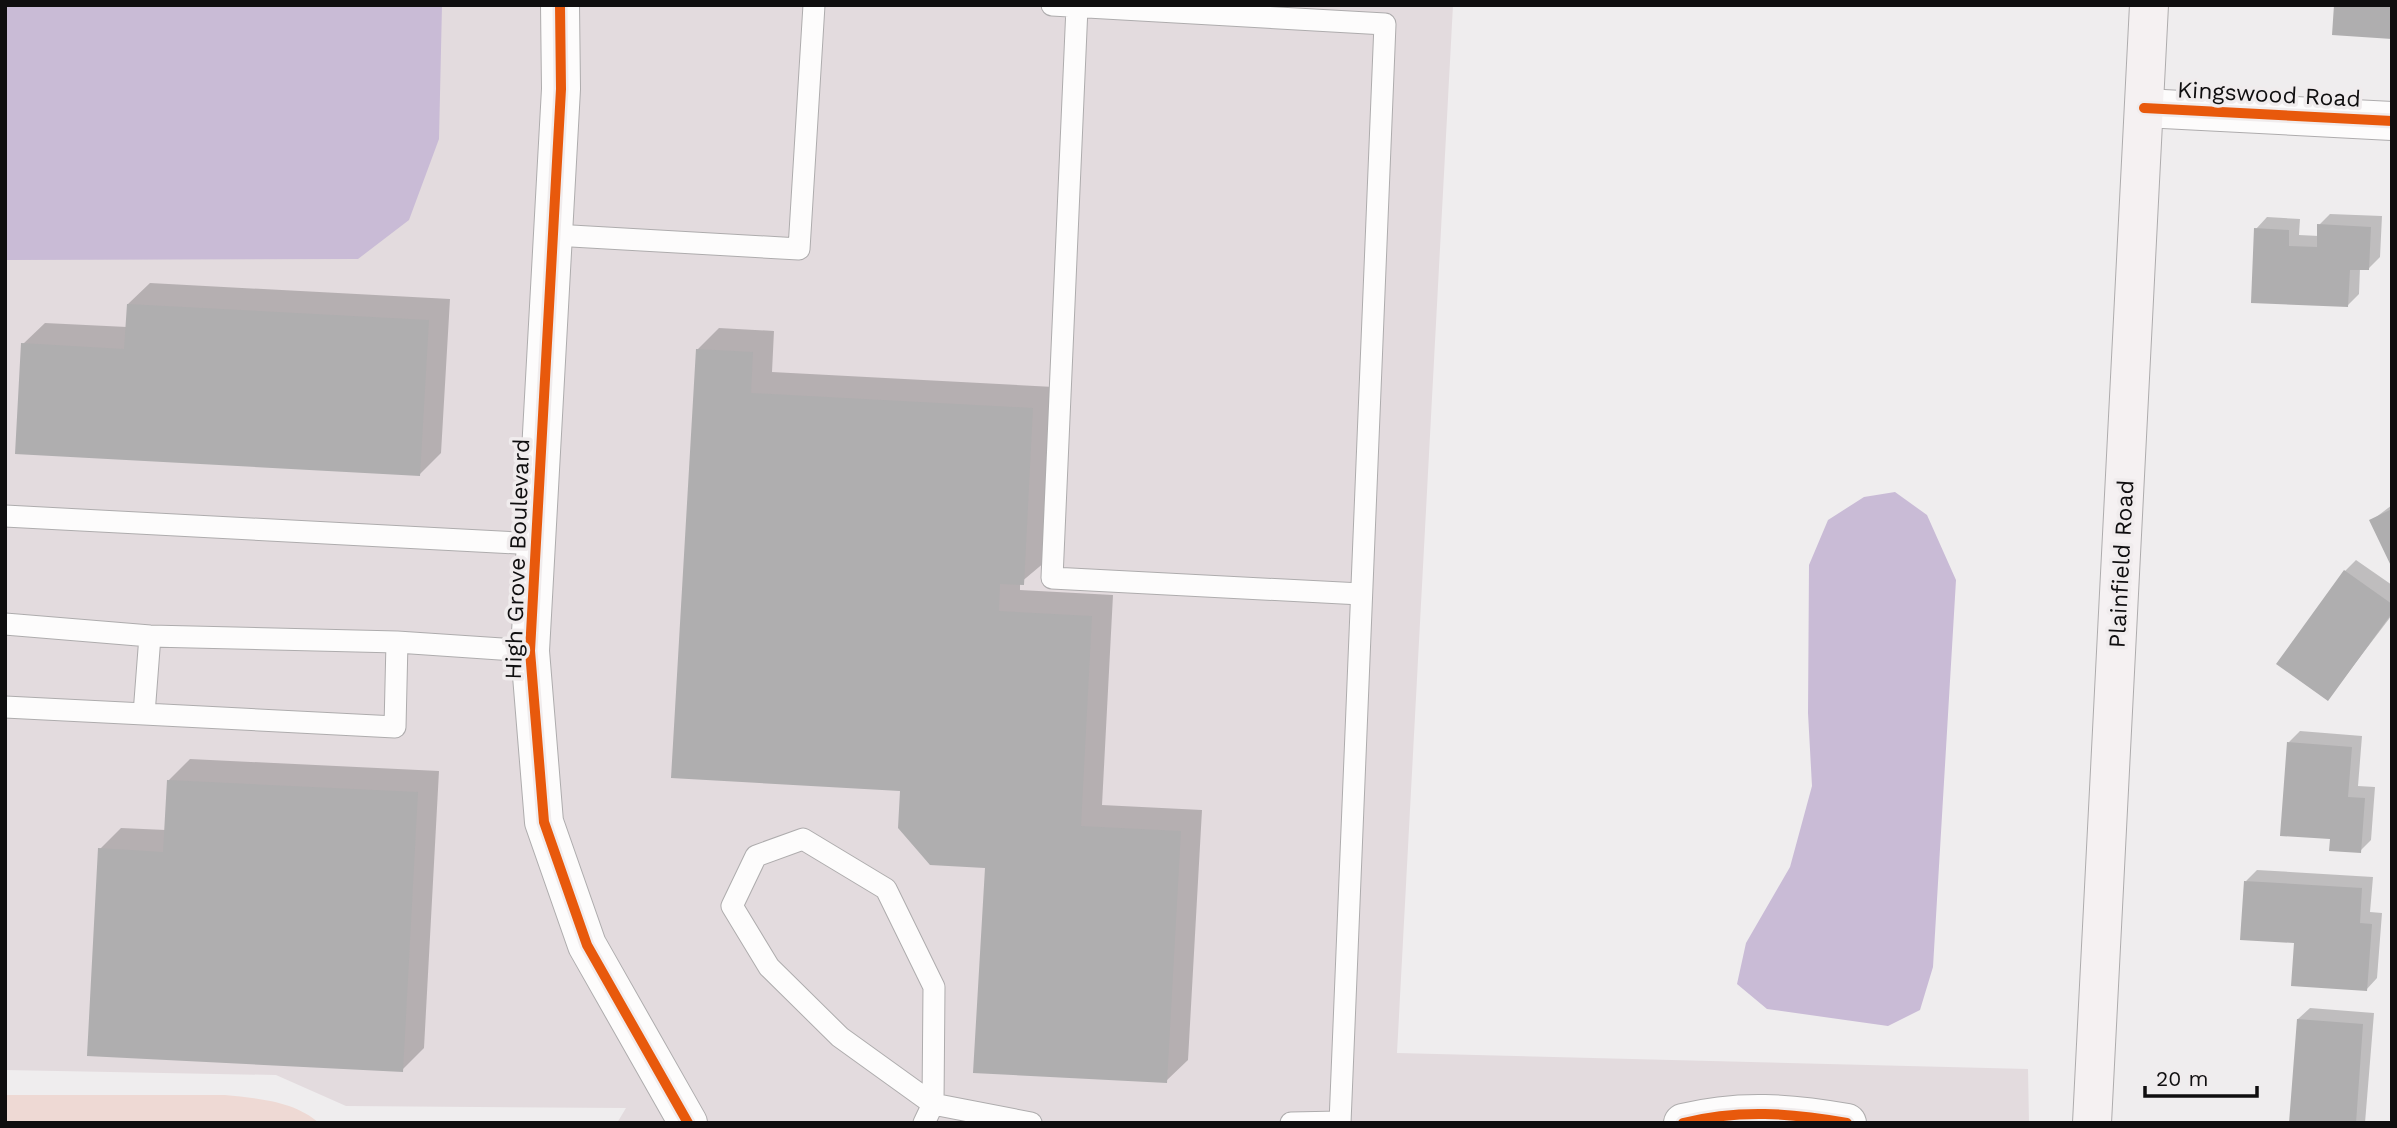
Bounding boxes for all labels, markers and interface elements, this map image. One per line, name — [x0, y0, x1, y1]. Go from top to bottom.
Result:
street label: Kingswood Road — [2176, 76, 2362, 113]
street label: High Grove Boulevard — [500, 438, 535, 680]
street label: Plainfield Road — [2104, 479, 2139, 649]
scale bar — [2145, 1054, 2257, 1098]
text: 20 m — [2156, 1066, 2208, 1091]

